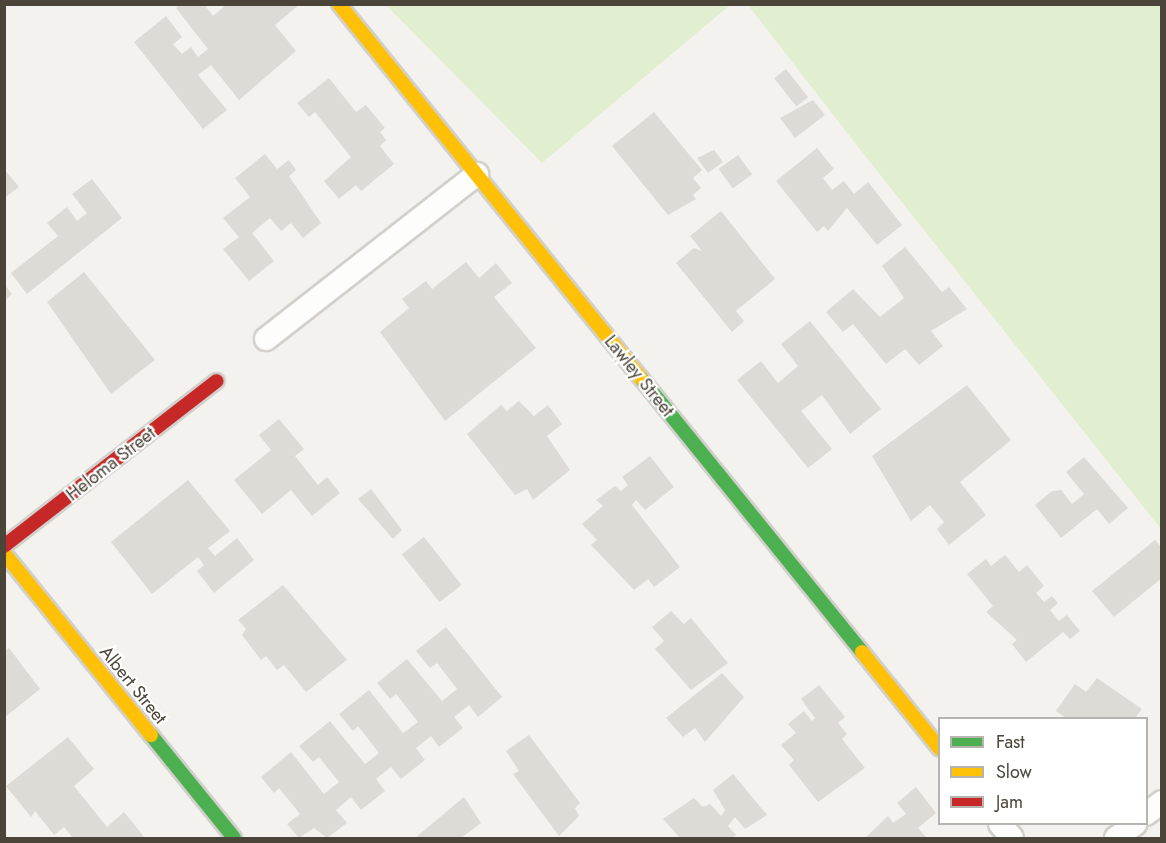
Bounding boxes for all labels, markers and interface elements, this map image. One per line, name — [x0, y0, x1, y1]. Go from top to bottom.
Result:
street label: Lawley Street — [600, 331, 678, 421]
street label: Heloma Street — [62, 423, 160, 505]
street label: Albert Street — [95, 642, 171, 728]
legend — [938, 717, 1148, 825]
text: Fast — [996, 729, 1025, 755]
text: Slow — [996, 759, 1032, 785]
text: Jam — [996, 789, 1023, 815]

